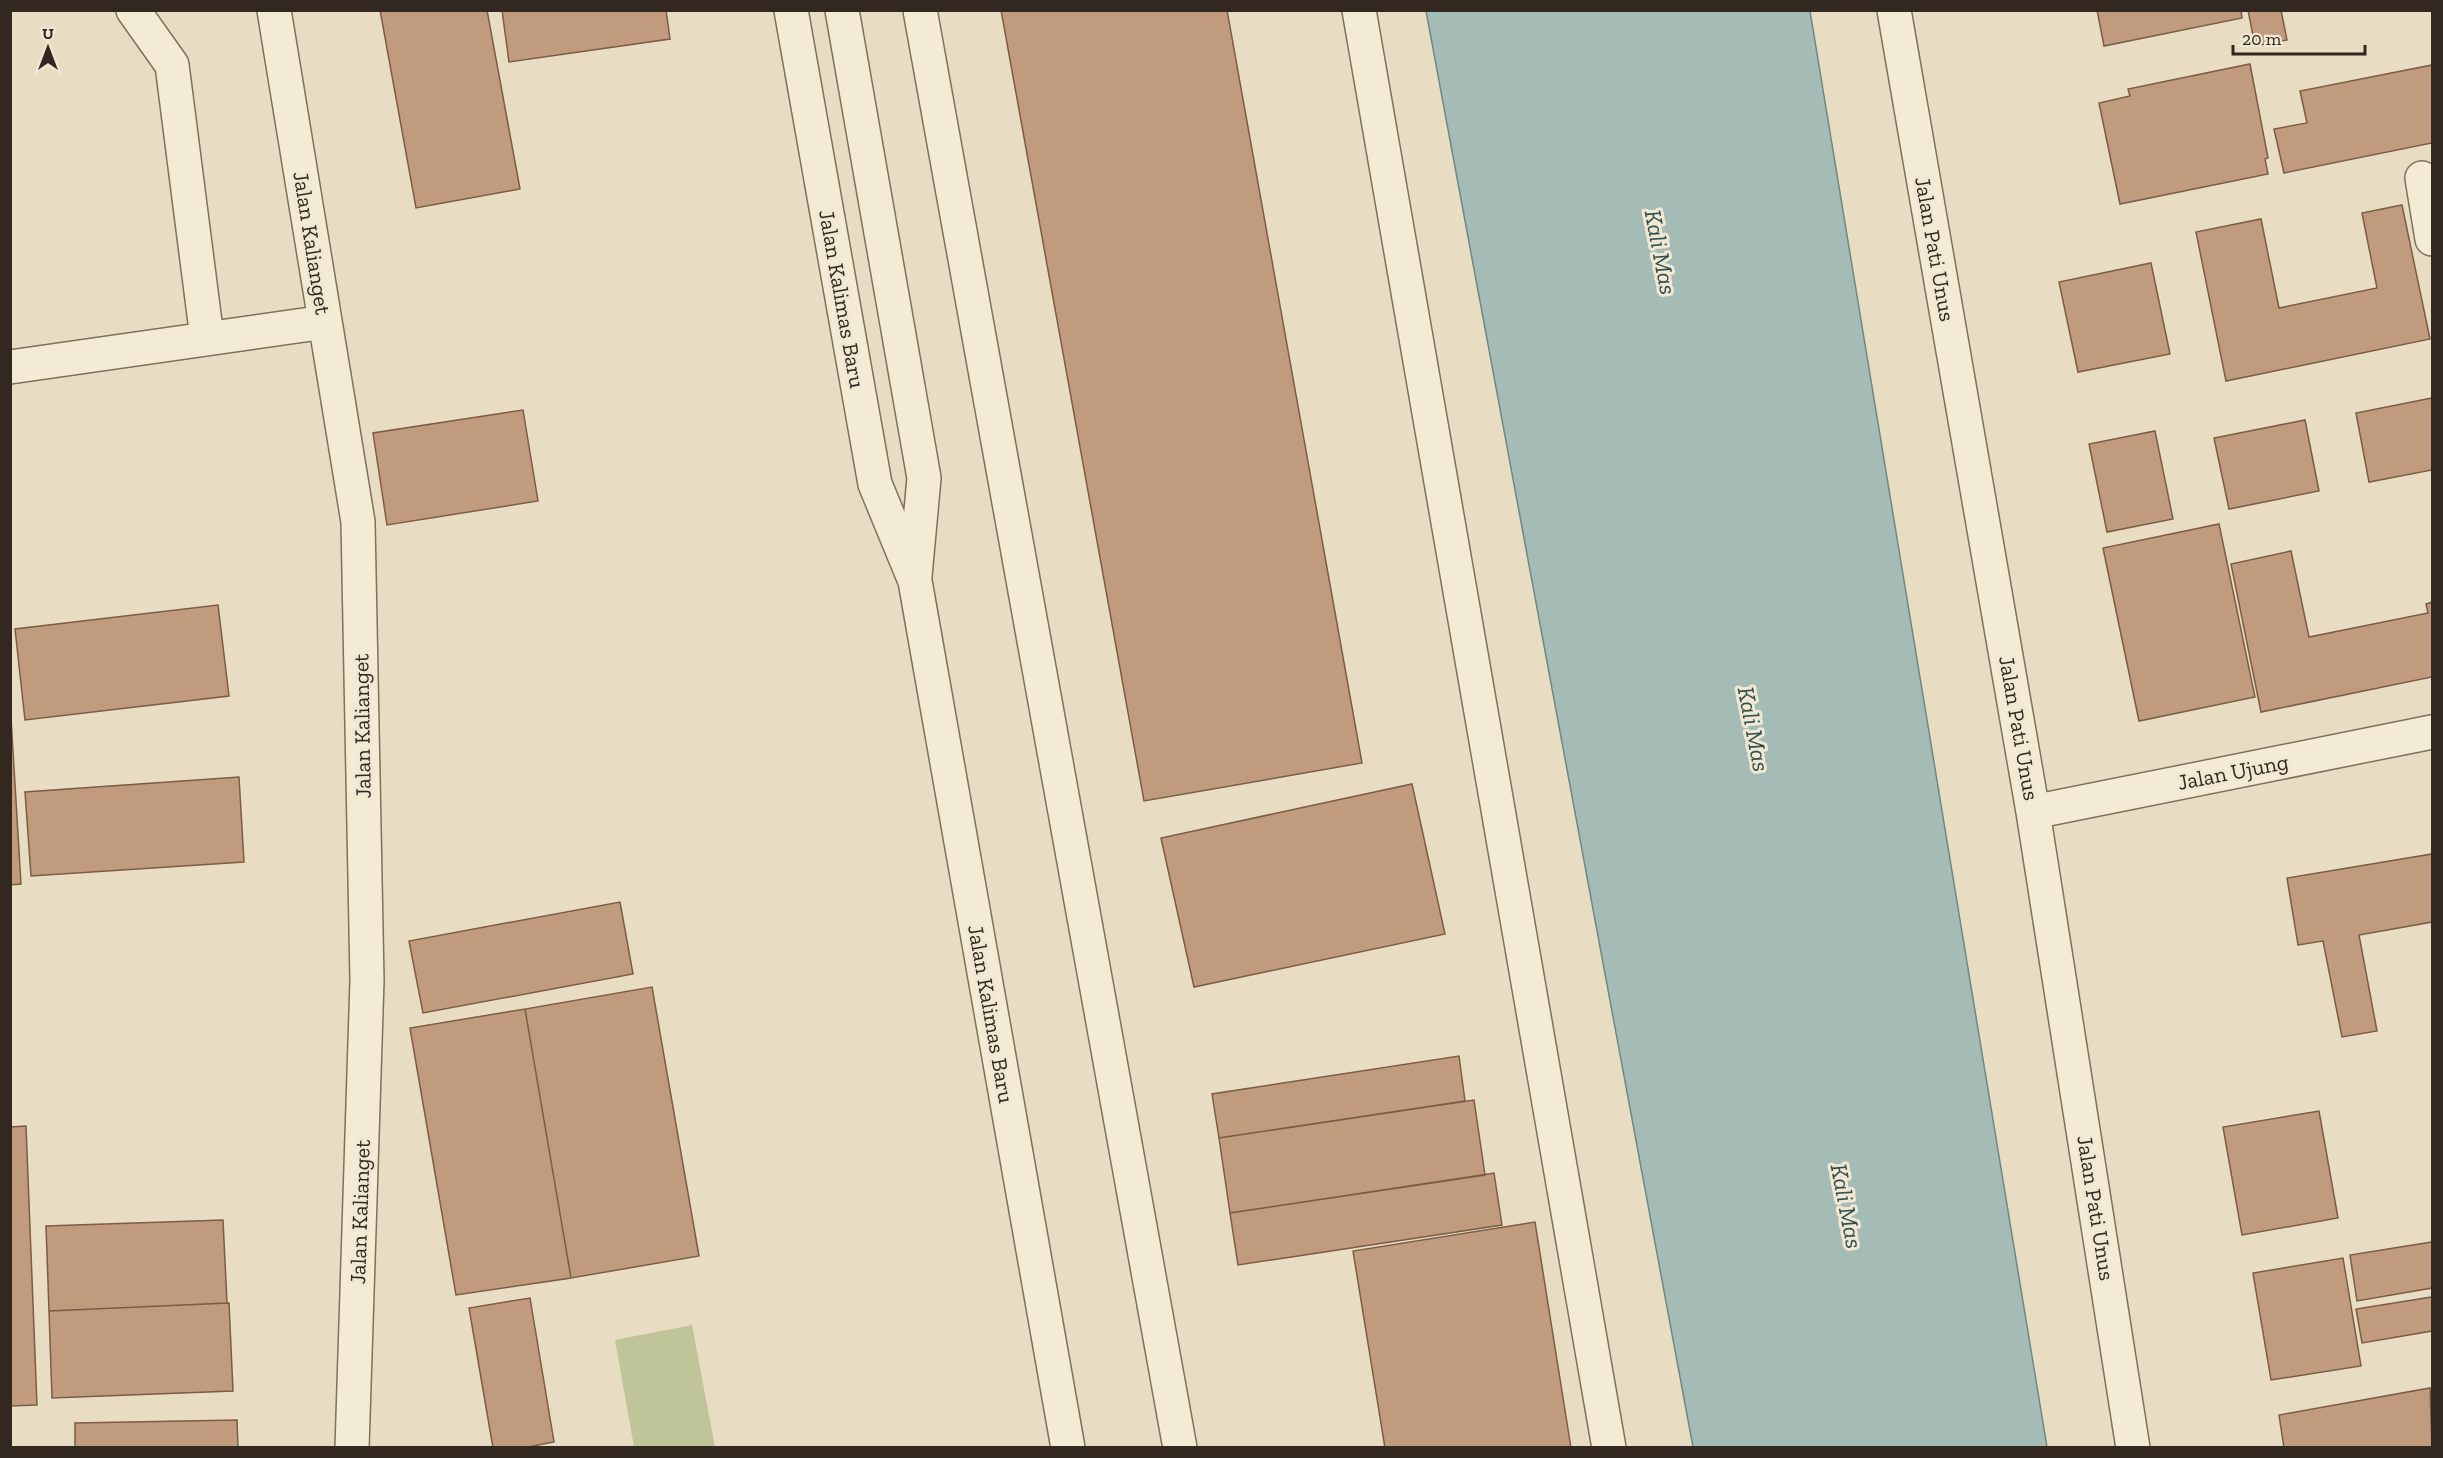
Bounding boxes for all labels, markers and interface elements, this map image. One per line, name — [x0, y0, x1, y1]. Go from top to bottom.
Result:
north arrow — [18, 18, 78, 78]
scale bar — [2233, 18, 2365, 56]
text: U — [42, 24, 54, 43]
text: 20 m — [2242, 28, 2282, 50]
street label: Jalan Kalianget — [287, 169, 337, 317]
street label: Jalan Pati Unus — [1909, 175, 1961, 323]
water label: Kali Mas — [1639, 207, 1683, 297]
street label: Jalan Kalimas Baru — [813, 208, 871, 391]
street label: Jalan Kalianget — [347, 653, 377, 799]
street label: Jalan Pati Unus — [1993, 654, 2045, 802]
water label: Kali Mas — [1732, 684, 1776, 774]
street label: Jalan Ujung — [2175, 748, 2291, 796]
street label: Jalan Kalimas Baru — [962, 923, 1020, 1106]
street label: Jalan Pati Unus — [2071, 1134, 2121, 1282]
street label: Jalan Kalianget — [344, 1138, 376, 1285]
water label: Kali Mas — [1825, 1161, 1869, 1251]

